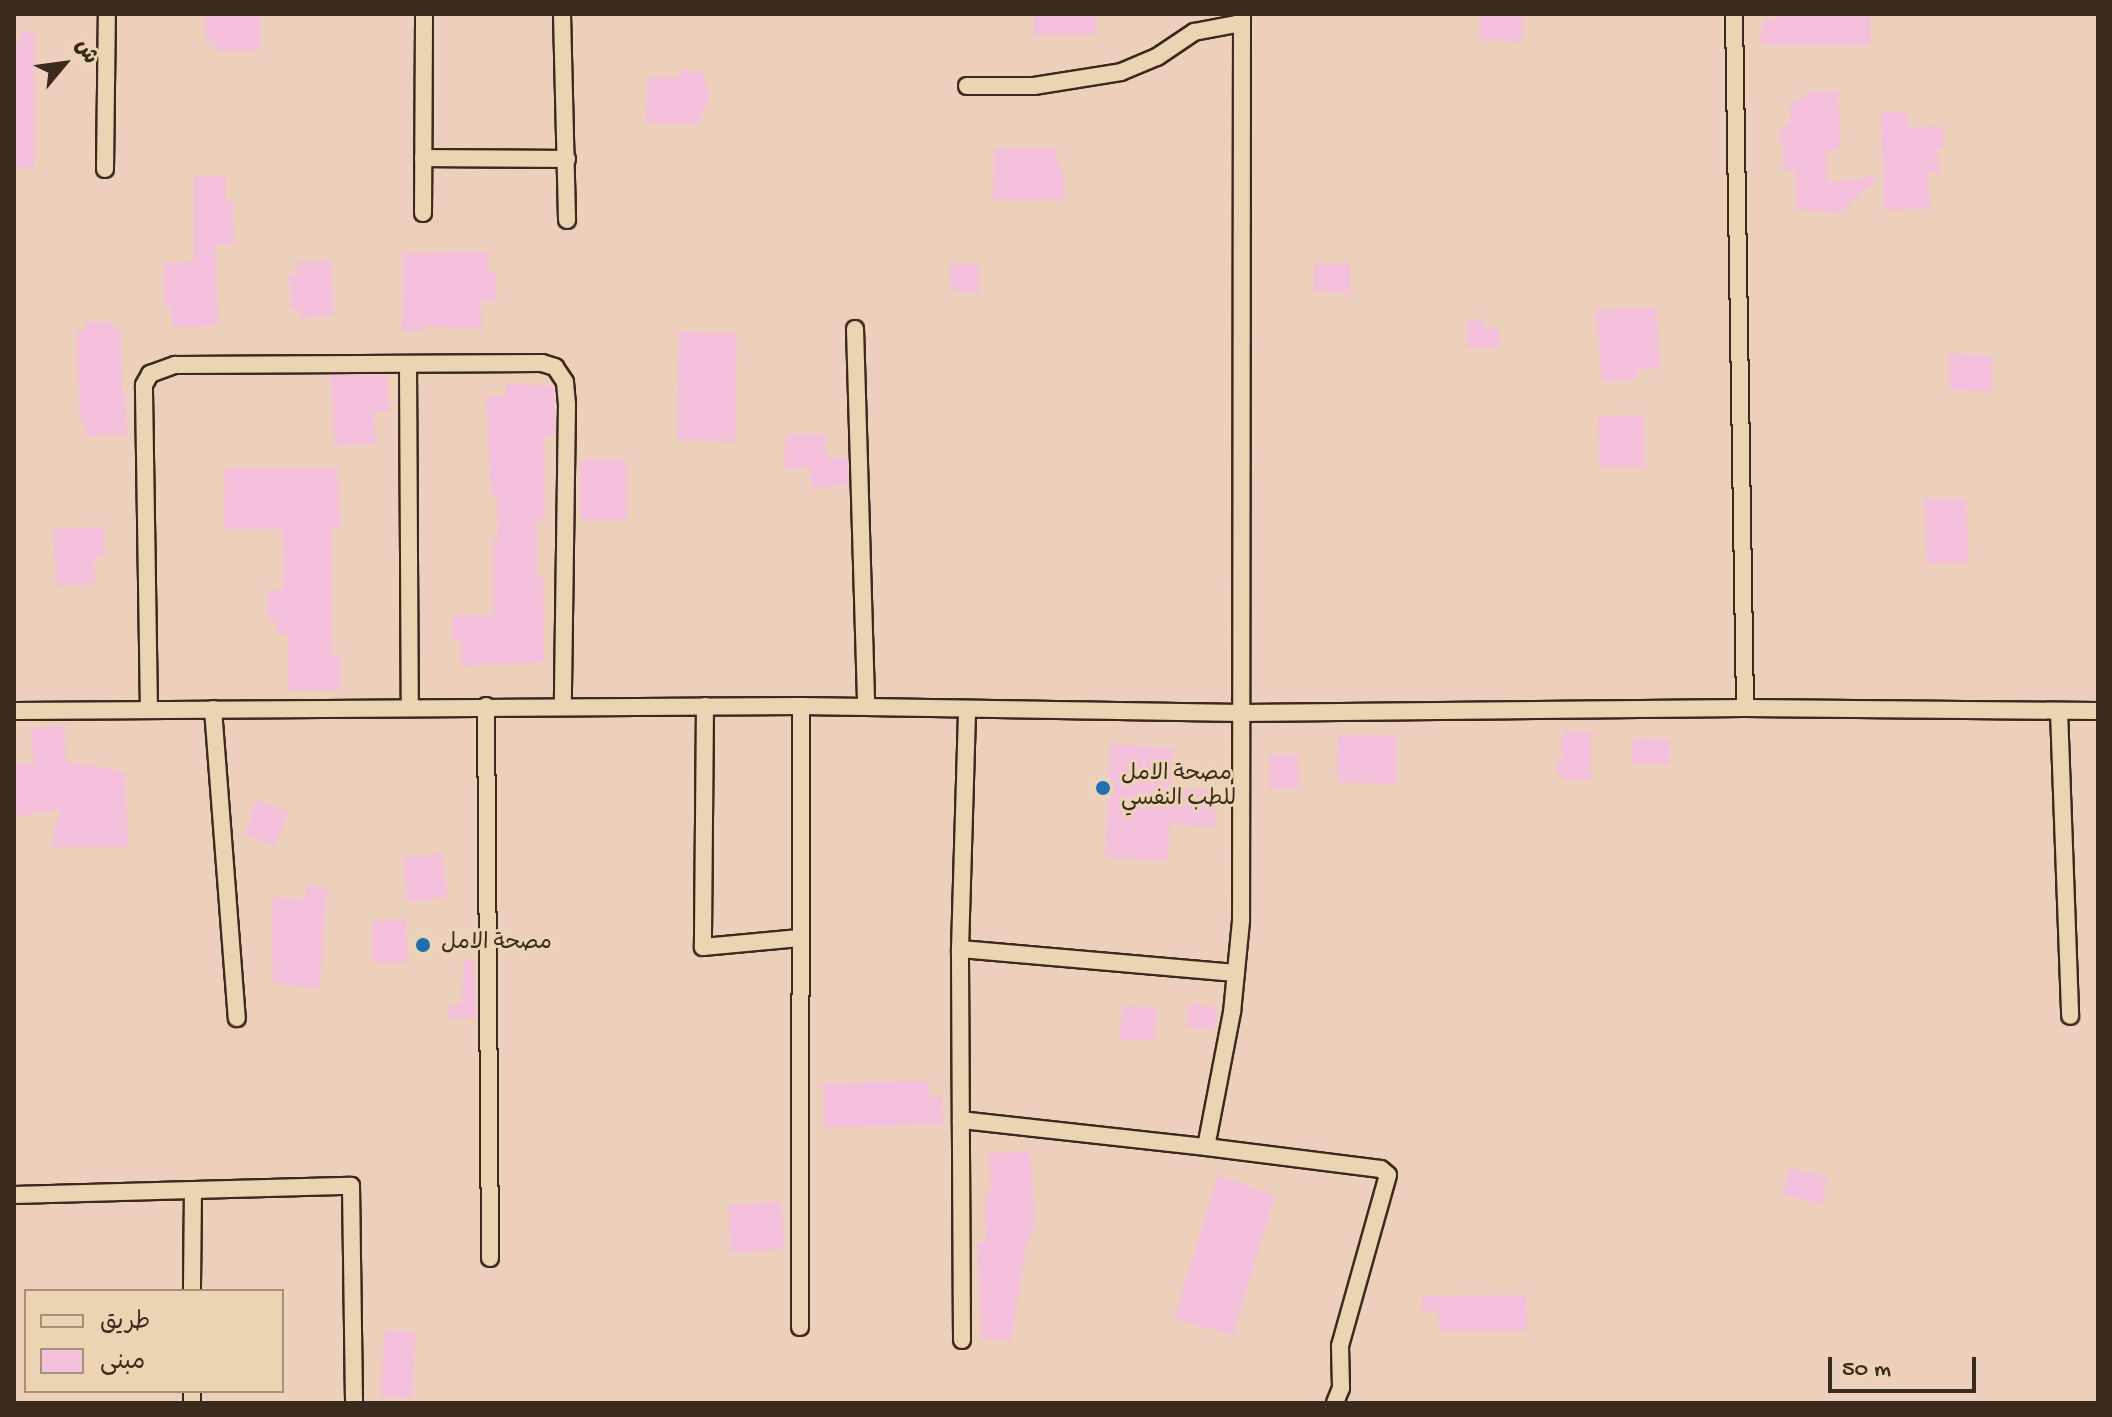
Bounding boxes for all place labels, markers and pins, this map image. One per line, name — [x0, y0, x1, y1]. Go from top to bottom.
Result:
place label: مصحة الامل للطب النفسي — [1121, 762, 1236, 814]
marker: مصحة الامل للطب النفسي — [1092, 777, 1114, 799]
place label: مصحة الامل — [441, 932, 552, 958]
marker: مصحة الامل — [412, 934, 434, 956]

